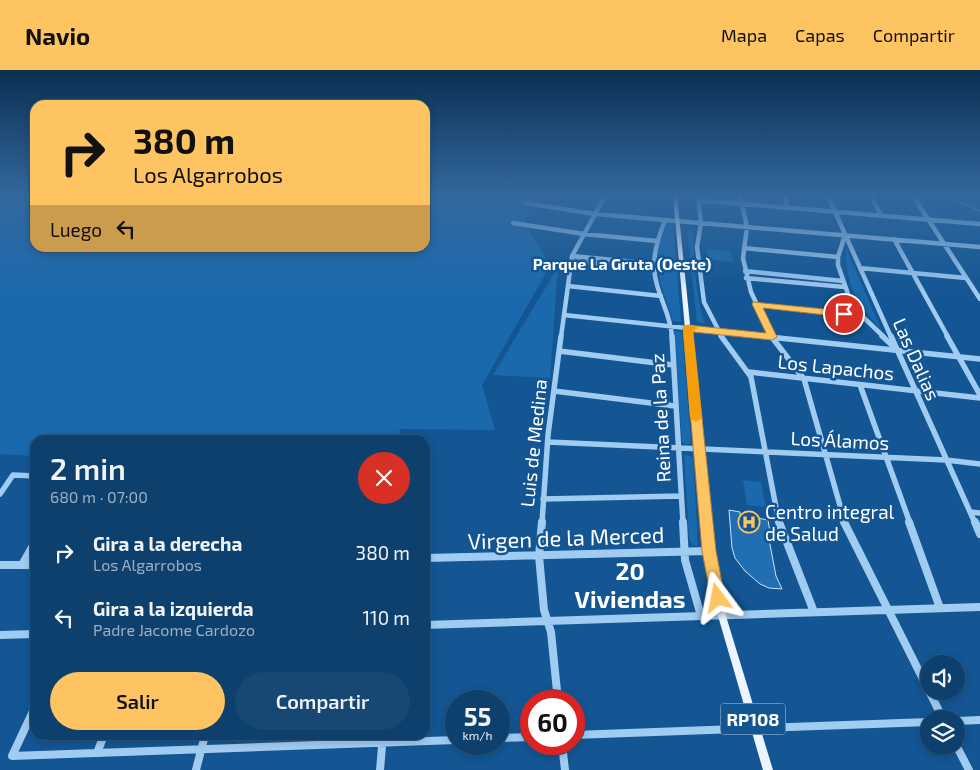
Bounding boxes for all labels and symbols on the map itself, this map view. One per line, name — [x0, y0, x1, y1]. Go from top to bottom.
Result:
district label: Parque La Gruta (Oeste) — [533, 254, 711, 273]
pin — [823, 293, 865, 335]
street label: Las Dalias — [889, 314, 945, 404]
street label: Los Lapachos — [777, 349, 895, 385]
street label: Reina de la Paz — [645, 353, 675, 483]
street label: Luis de Medina — [515, 378, 551, 508]
street label: Los Álamos — [790, 426, 890, 454]
place label: Centro integral de Salud — [765, 500, 895, 545]
hospital icon: Centro integral de Salud — [737, 510, 761, 534]
street label: Virgen de la Merced — [467, 521, 665, 553]
district label: 20 Viviendas — [575, 556, 685, 613]
position arrow — [691, 571, 743, 623]
speed limit sign: 60 — [520, 690, 585, 755]
road number: RP108 — [720, 704, 786, 734]

